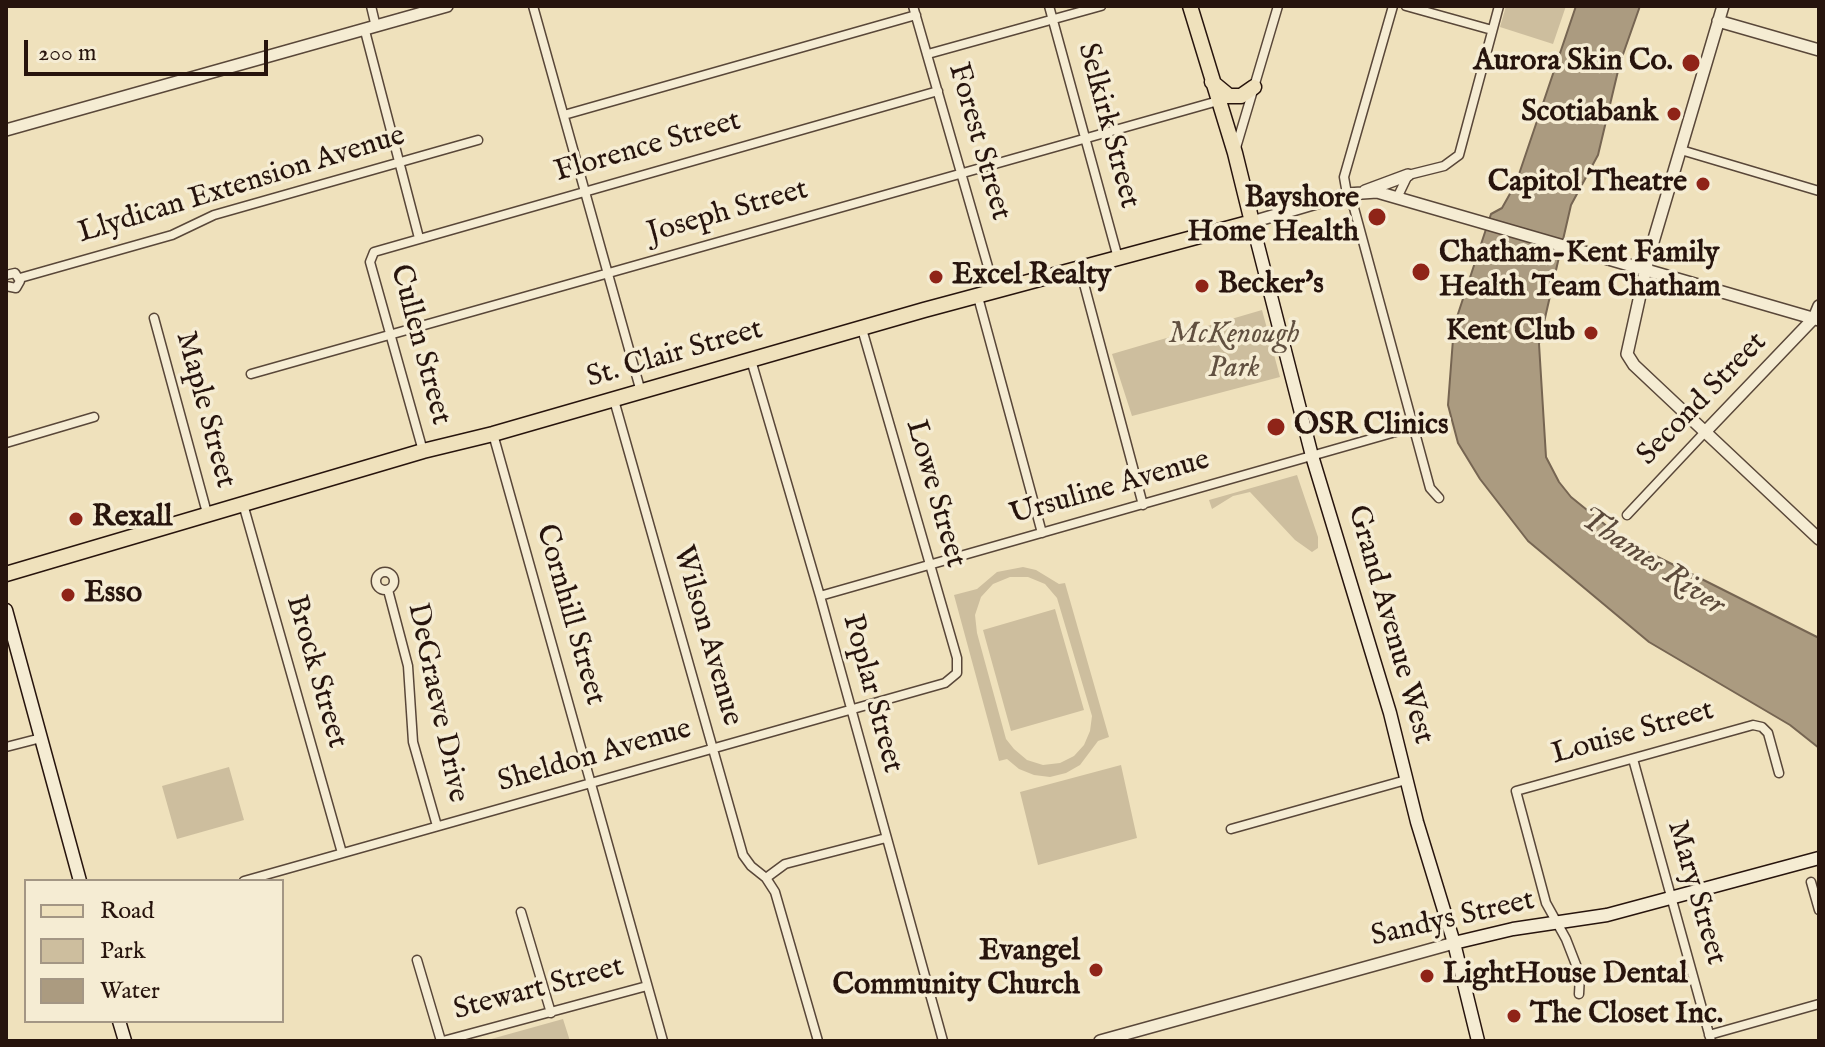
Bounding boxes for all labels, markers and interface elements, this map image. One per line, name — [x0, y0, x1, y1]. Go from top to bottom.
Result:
scale bar — [28, 24, 272, 74]
text: 200 m — [38, 38, 97, 69]
street label: Selkirk Street — [1068, 39, 1146, 213]
place label: Aurora Skin Co. — [1474, 45, 1673, 81]
marker: Aurora Skin Co. — [1680, 52, 1702, 74]
street label: Forest Street — [938, 59, 1018, 225]
place label: Scotiabank — [1521, 96, 1658, 132]
street label: Florence Street — [551, 104, 745, 192]
marker: Scotiabank — [1665, 105, 1683, 123]
street label: Llydican Extension Avenue — [74, 119, 410, 253]
place label: Capitol Theatre — [1488, 166, 1687, 202]
street label: Joseph Street — [644, 173, 812, 253]
marker: Capitol Theatre — [1694, 175, 1712, 193]
place label: Bayshore Home Health — [1188, 182, 1359, 252]
marker: Bayshore Home Health — [1366, 206, 1388, 228]
place label: Chatham-Kent Family Health Team Chatham — [1439, 237, 1721, 308]
place label: Excel Realty — [952, 259, 1111, 295]
street label: Cullen Street — [380, 261, 458, 429]
marker: Chatham-Kent Family Health Team Chatham — [1410, 261, 1432, 283]
marker: Excel Realty — [927, 268, 945, 286]
place label: Becker's — [1218, 268, 1324, 304]
marker: Becker's — [1193, 277, 1211, 295]
street label: St. Clair Street — [583, 313, 767, 397]
place label: Kent Club — [1446, 315, 1575, 351]
park label: McKenough Park — [1168, 318, 1300, 388]
marker: Kent Club — [1582, 324, 1600, 342]
street label: Second Street — [1631, 326, 1775, 474]
street label: Maple Street — [166, 328, 242, 492]
place label: OSR Clinics — [1294, 409, 1448, 445]
street label: Lowe Street — [896, 416, 972, 572]
marker: OSR Clinics — [1265, 416, 1287, 438]
street label: Ursuline Avenue — [1006, 443, 1214, 535]
water label: Thames River — [1571, 500, 1731, 626]
place label: Rexall — [92, 501, 172, 537]
street label: Grand Avenue West — [1338, 502, 1440, 748]
marker: Rexall — [67, 510, 85, 528]
street label: Cornhill Street — [526, 521, 612, 709]
street label: Wilson Avenue — [663, 542, 749, 730]
place label: Esso — [84, 577, 142, 613]
marker: Esso — [59, 586, 77, 604]
street label: Brock Street — [276, 592, 354, 752]
street label: DeGraeve Drive — [397, 600, 475, 806]
street label: Poplar Street — [833, 611, 909, 777]
street label: Louise Street — [1548, 694, 1718, 774]
street label: Sheldon Avenue — [494, 712, 696, 802]
street label: Mary Street — [1657, 817, 1733, 969]
legend — [24, 879, 284, 1023]
street label: Sandys Street — [1368, 884, 1538, 956]
text: Road — [100, 896, 154, 927]
place label: Evangel Community Church — [833, 935, 1080, 1006]
text: Park — [100, 936, 146, 967]
street label: Stewart Street — [450, 950, 628, 1030]
place label: LightHouse Dental — [1443, 958, 1688, 994]
marker: Evangel Community Church — [1087, 961, 1105, 979]
marker: LightHouse Dental — [1418, 967, 1436, 985]
text: Water — [100, 976, 160, 1007]
place label: The Closet Inc. — [1530, 998, 1723, 1034]
marker: The Closet Inc. — [1505, 1007, 1523, 1025]

